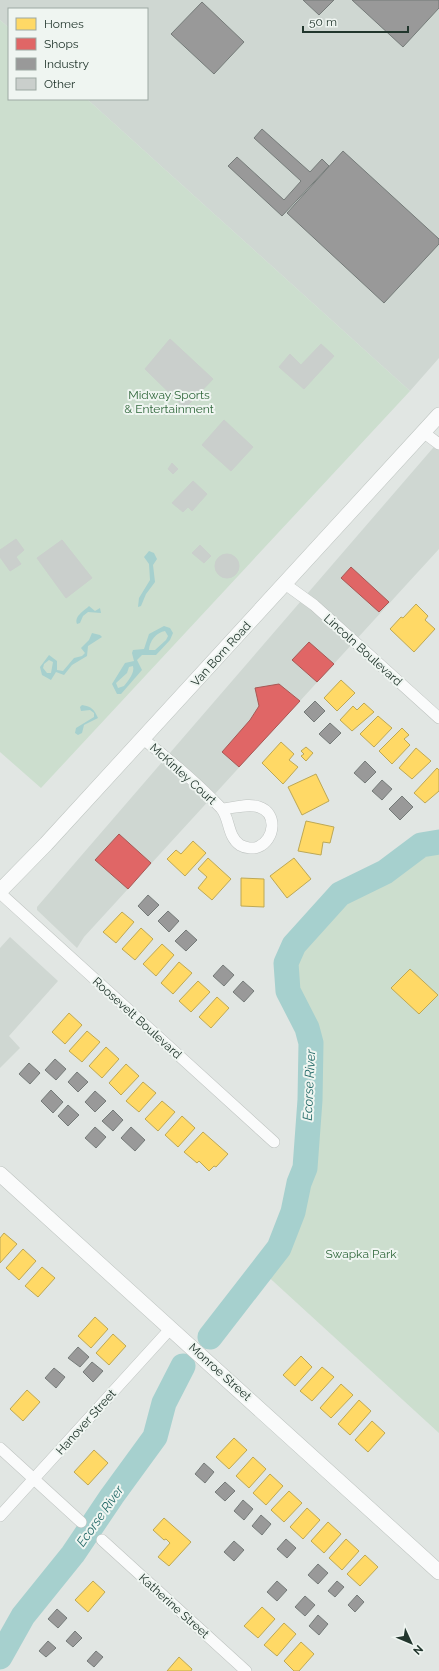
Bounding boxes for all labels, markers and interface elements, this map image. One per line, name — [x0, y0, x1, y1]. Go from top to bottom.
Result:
legend — [8, 8, 148, 100]
scale bar — [303, 8, 408, 34]
text: 50 m — [309, 15, 337, 29]
text: Homes — [44, 17, 84, 31]
text: Shops — [44, 37, 79, 51]
text: Industry — [44, 57, 90, 71]
text: Other — [44, 77, 76, 91]
park label: Midway Sports & Entertainment — [124, 388, 214, 416]
street label: Lincoln Boulevard — [321, 611, 405, 689]
street label: Van Born Road — [188, 619, 254, 689]
street label: McKinley Court — [147, 741, 219, 807]
street label: Roosevelt Boulevard — [90, 974, 184, 1062]
water label: Ecorse River — [300, 1049, 318, 1121]
park label: Swapka Park — [325, 1247, 397, 1261]
street label: Monroe Street — [186, 1340, 254, 1404]
street label: Hanover Street — [53, 1387, 119, 1457]
water label: Ecorse River — [74, 1482, 127, 1549]
street label: Katherine Street — [136, 1571, 212, 1641]
north arrow — [391, 1623, 431, 1663]
text: N — [410, 1642, 425, 1657]

